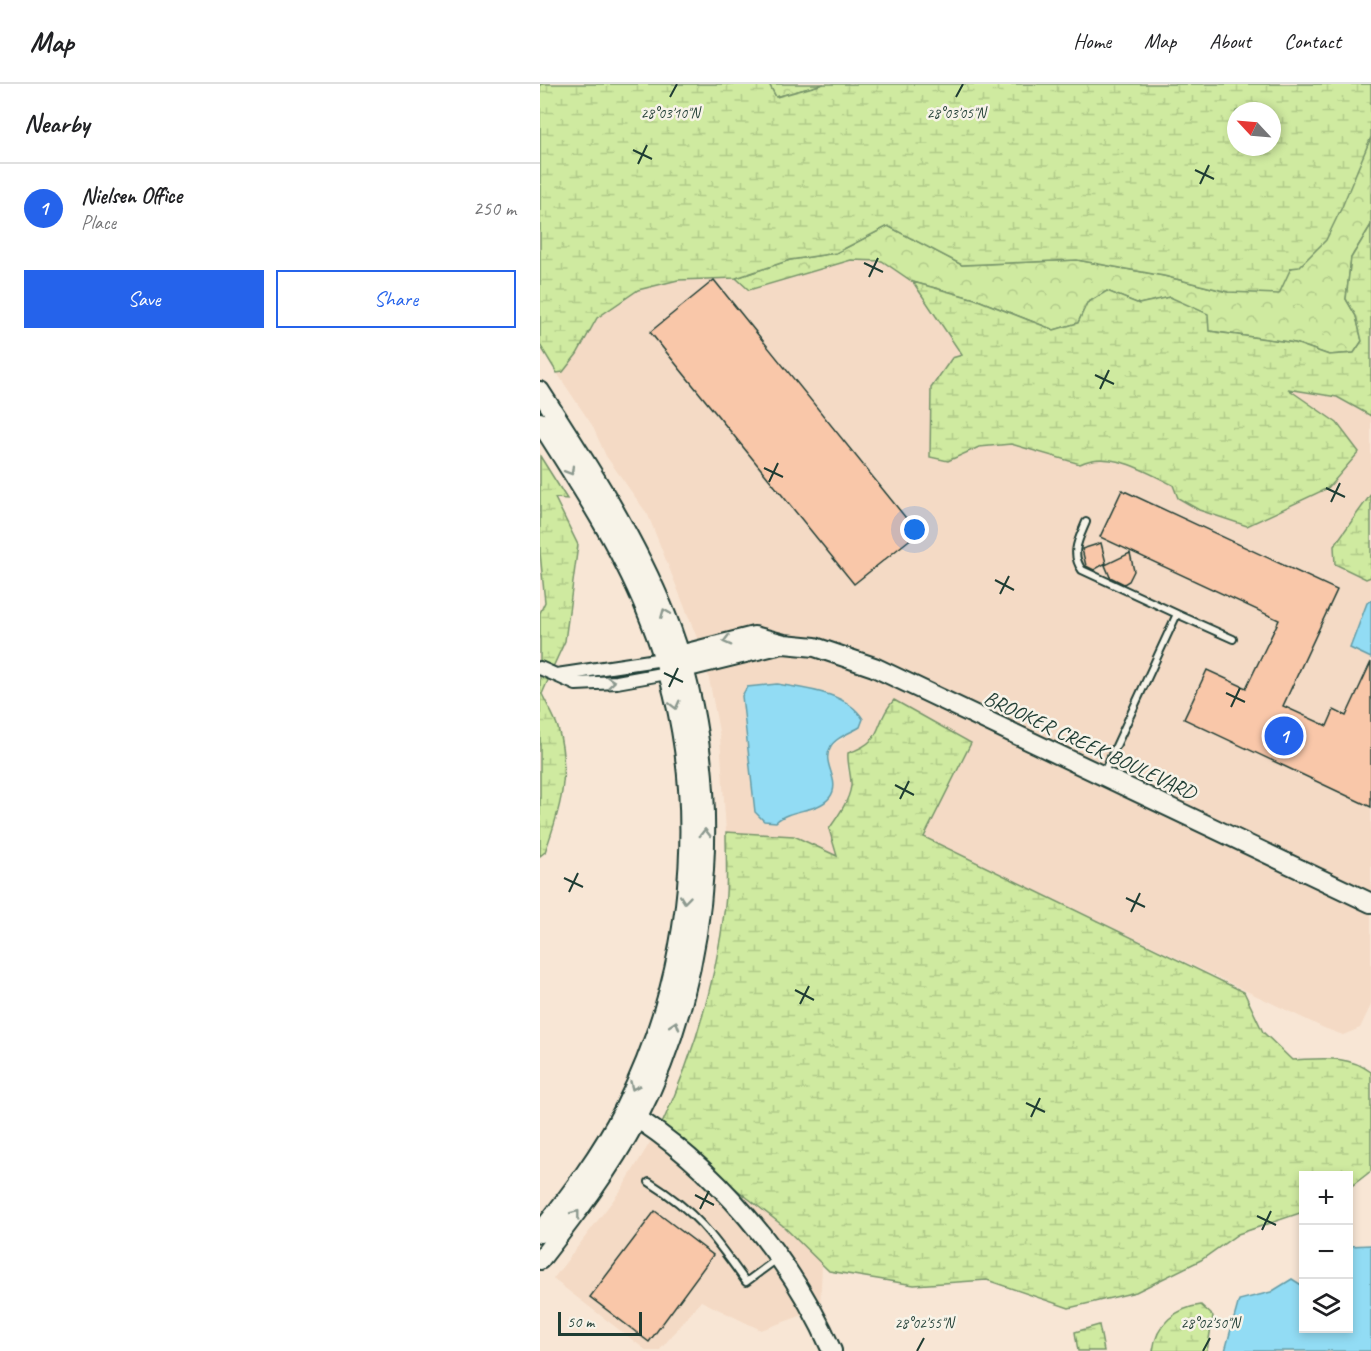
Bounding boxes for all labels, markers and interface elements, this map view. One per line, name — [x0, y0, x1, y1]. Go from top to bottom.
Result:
text: Map — [30, 24, 73, 59]
text: Home — [1073, 28, 1111, 54]
text: Map — [1144, 28, 1176, 54]
text: About — [1209, 28, 1251, 54]
text: Contact — [1284, 28, 1341, 54]
north arrow — [1227, 102, 1281, 156]
text: 28°03'10"N — [640, 104, 703, 123]
text: 28°03'05"N — [926, 104, 989, 123]
text: Nearby — [24, 107, 89, 140]
text: Nielsen Office — [81, 182, 182, 210]
text: 1 — [39, 196, 48, 221]
text: 250 m — [473, 196, 516, 221]
text: Place — [81, 210, 116, 235]
button: Save — [24, 270, 264, 328]
button: Share — [276, 270, 516, 328]
one-way arrow — [563, 465, 575, 475]
your location — [900, 515, 929, 544]
one-way arrow — [660, 609, 672, 620]
one-way arrow — [722, 634, 732, 647]
one-way arrow — [606, 676, 615, 689]
street label: BROOKER CREEK BOULEVARD — [980, 684, 1202, 806]
one-way arrow — [668, 700, 681, 710]
pin: 1 — [1264, 714, 1304, 758]
one-way arrow — [699, 828, 711, 837]
one-way arrow — [679, 895, 692, 904]
one-way arrow — [667, 1020, 680, 1031]
one-way arrow — [629, 1080, 641, 1091]
map controls — [1299, 1171, 1353, 1333]
button: + — [1299, 1171, 1353, 1225]
one-way arrow — [569, 1209, 580, 1220]
button: − — [1299, 1225, 1353, 1279]
button: layers — [1299, 1279, 1353, 1333]
scale bar — [558, 1309, 642, 1336]
text: 50 m — [567, 1312, 594, 1332]
text: 28°02'55"N — [894, 1314, 957, 1333]
text: 28°02'50"N — [1180, 1314, 1243, 1333]

